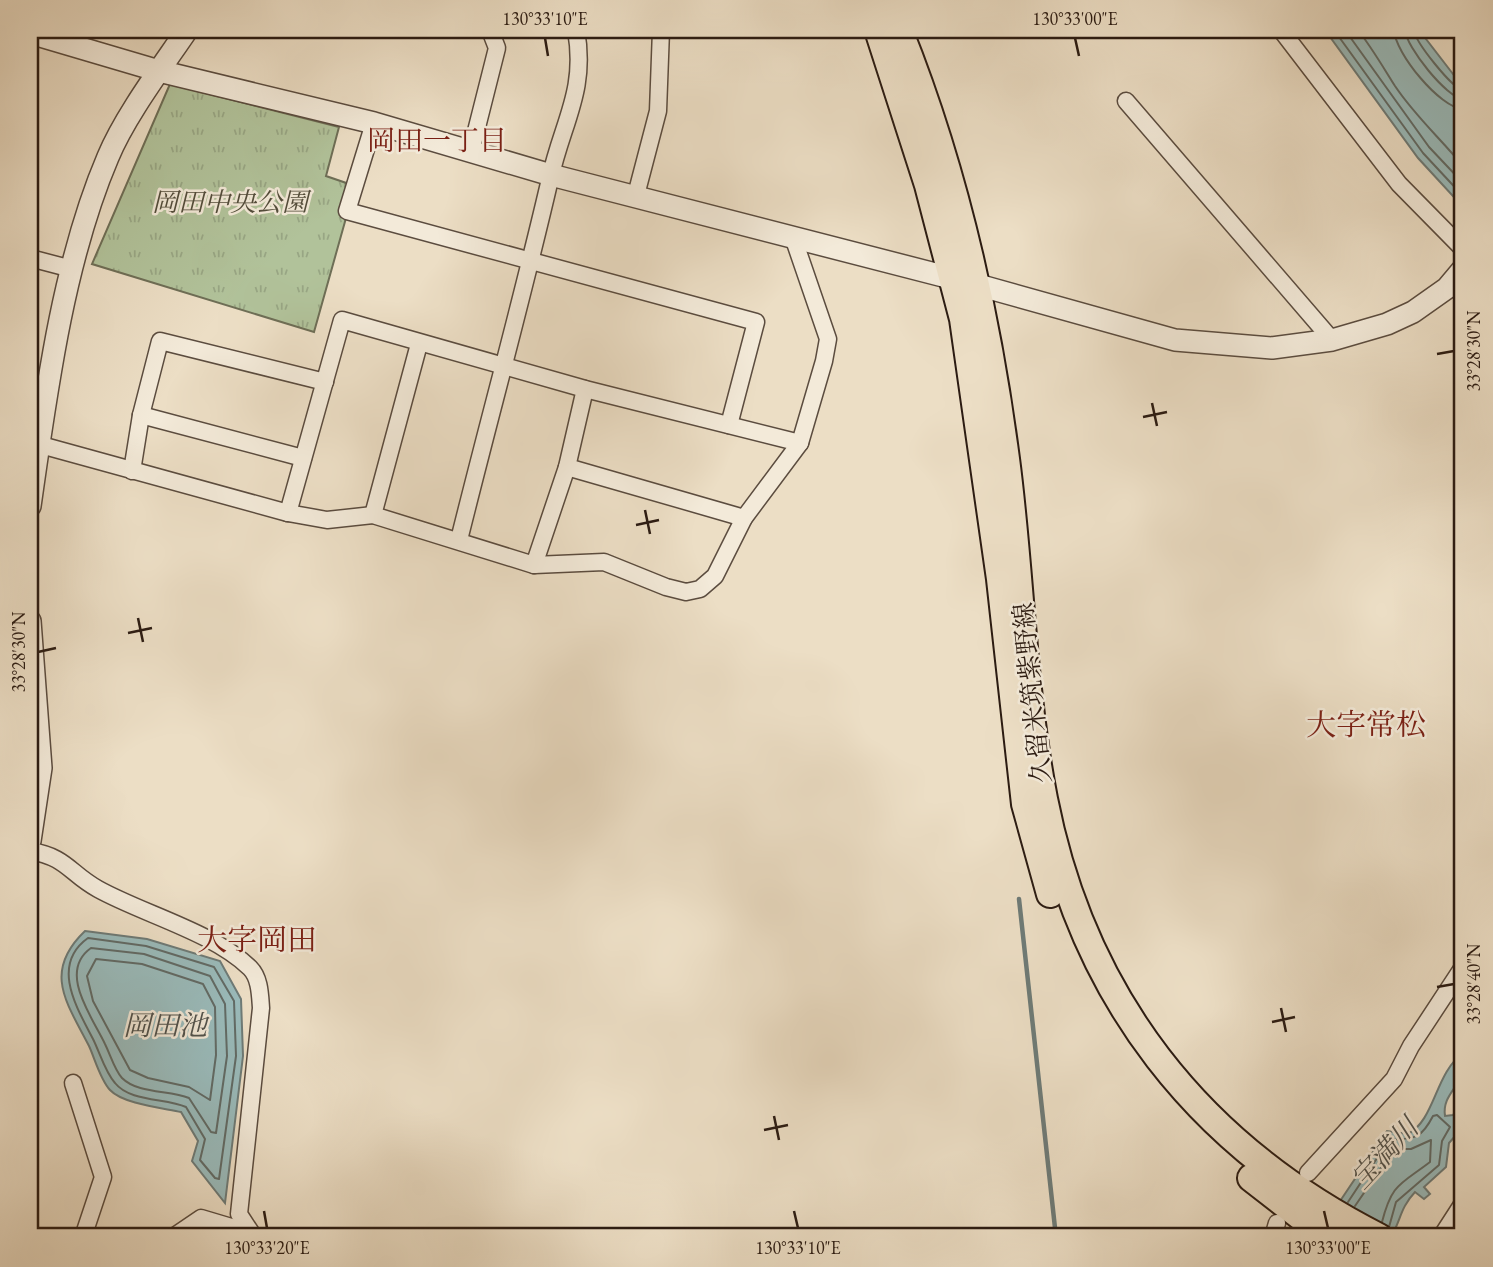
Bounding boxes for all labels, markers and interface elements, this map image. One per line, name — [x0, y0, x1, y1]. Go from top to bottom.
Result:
text: 130°33'10"E — [502, 7, 588, 30]
text: 130°33'00"E — [1032, 7, 1118, 30]
district label: 岡田一丁目 — [367, 122, 507, 158]
park label: 岡田中央公園 — [152, 185, 312, 219]
text: 33°28'30"N — [1462, 310, 1485, 391]
street label: 久留米筑紫野線 — [1006, 601, 1058, 785]
text: 33°28'30"N — [7, 611, 30, 692]
district label: 大字常松 — [1306, 705, 1426, 744]
district label: 大字岡田 — [197, 920, 317, 959]
text: 33°28'40"N — [1462, 943, 1485, 1024]
water label: 岡田池 — [123, 1007, 210, 1043]
water label: 宝満川 — [1342, 1108, 1428, 1196]
text: 130°33'20"E — [224, 1236, 310, 1259]
text: 130°33'10"E — [755, 1236, 841, 1259]
text: 130°33'00"E — [1285, 1236, 1371, 1259]

